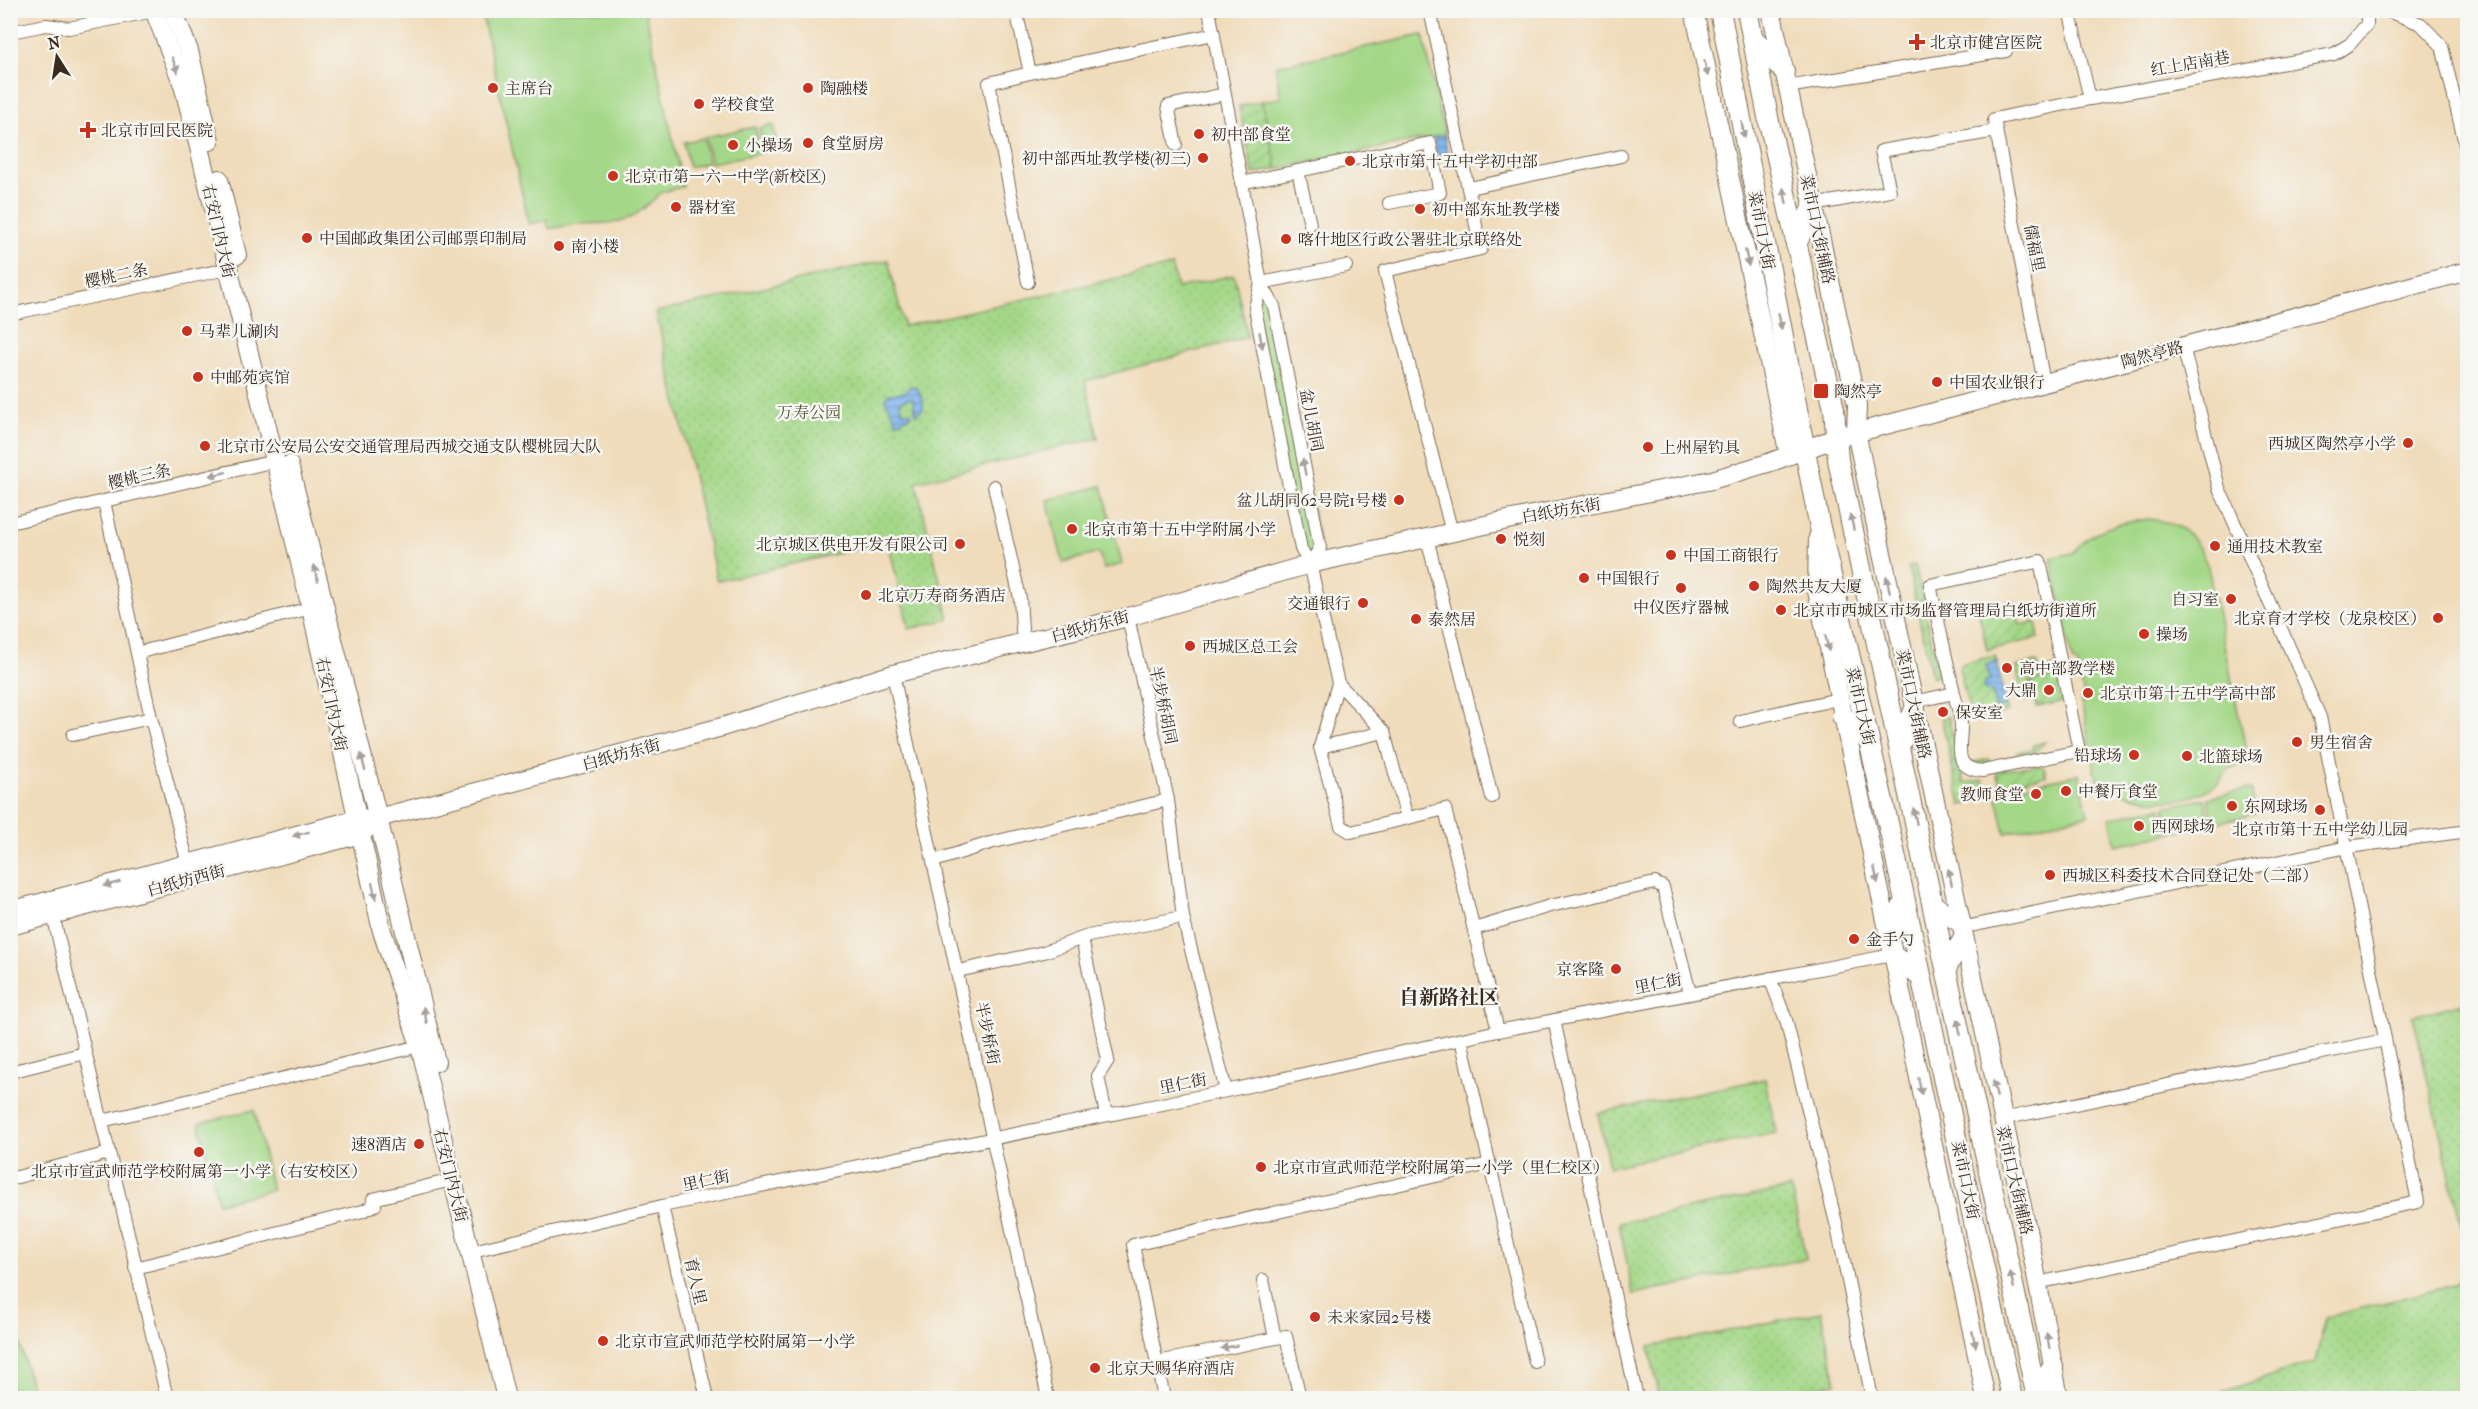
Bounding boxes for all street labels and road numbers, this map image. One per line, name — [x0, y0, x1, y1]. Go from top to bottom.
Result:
street label: 红土店南巷 — [2149, 47, 2231, 80]
street label: 菜市口大街辅路 — [1797, 172, 1838, 286]
street label: 右安门内大街 — [198, 182, 239, 280]
street label: 菜市口大街 — [1745, 189, 1778, 271]
street label: 儒福里 — [2021, 223, 2048, 273]
street label: 樱桃二条 — [83, 260, 149, 291]
street label: 陶然亭路 — [2119, 337, 2186, 372]
street label: 盆儿胡同 — [1296, 387, 1327, 453]
street label: 樱桃三条 — [106, 460, 172, 493]
street label: 白纸坊东街 — [1520, 494, 1602, 527]
street label: 白纸坊东街 — [1049, 607, 1131, 646]
street label: 菜市口大街辅路 — [1893, 647, 1934, 761]
street label: 右安门内大街 — [312, 655, 351, 753]
street label: 半步桥胡同 — [1146, 664, 1181, 746]
street label: 菜市口大街 — [1842, 665, 1879, 747]
street label: 白纸坊东街 — [580, 735, 662, 774]
street label: 白纸坊西街 — [145, 861, 227, 900]
street label: 里仁街 — [1633, 970, 1683, 997]
street label: 半步桥街 — [972, 1000, 1003, 1066]
street label: 里仁街 — [1158, 1070, 1208, 1097]
street label: 菜市口大街辅路 — [1993, 1123, 2036, 1237]
street label: 右安门内大街 — [430, 1126, 471, 1224]
street label: 菜市口大街 — [1948, 1139, 1983, 1221]
street label: 里仁街 — [681, 1166, 732, 1195]
street label: 育人里 — [681, 1256, 710, 1307]

